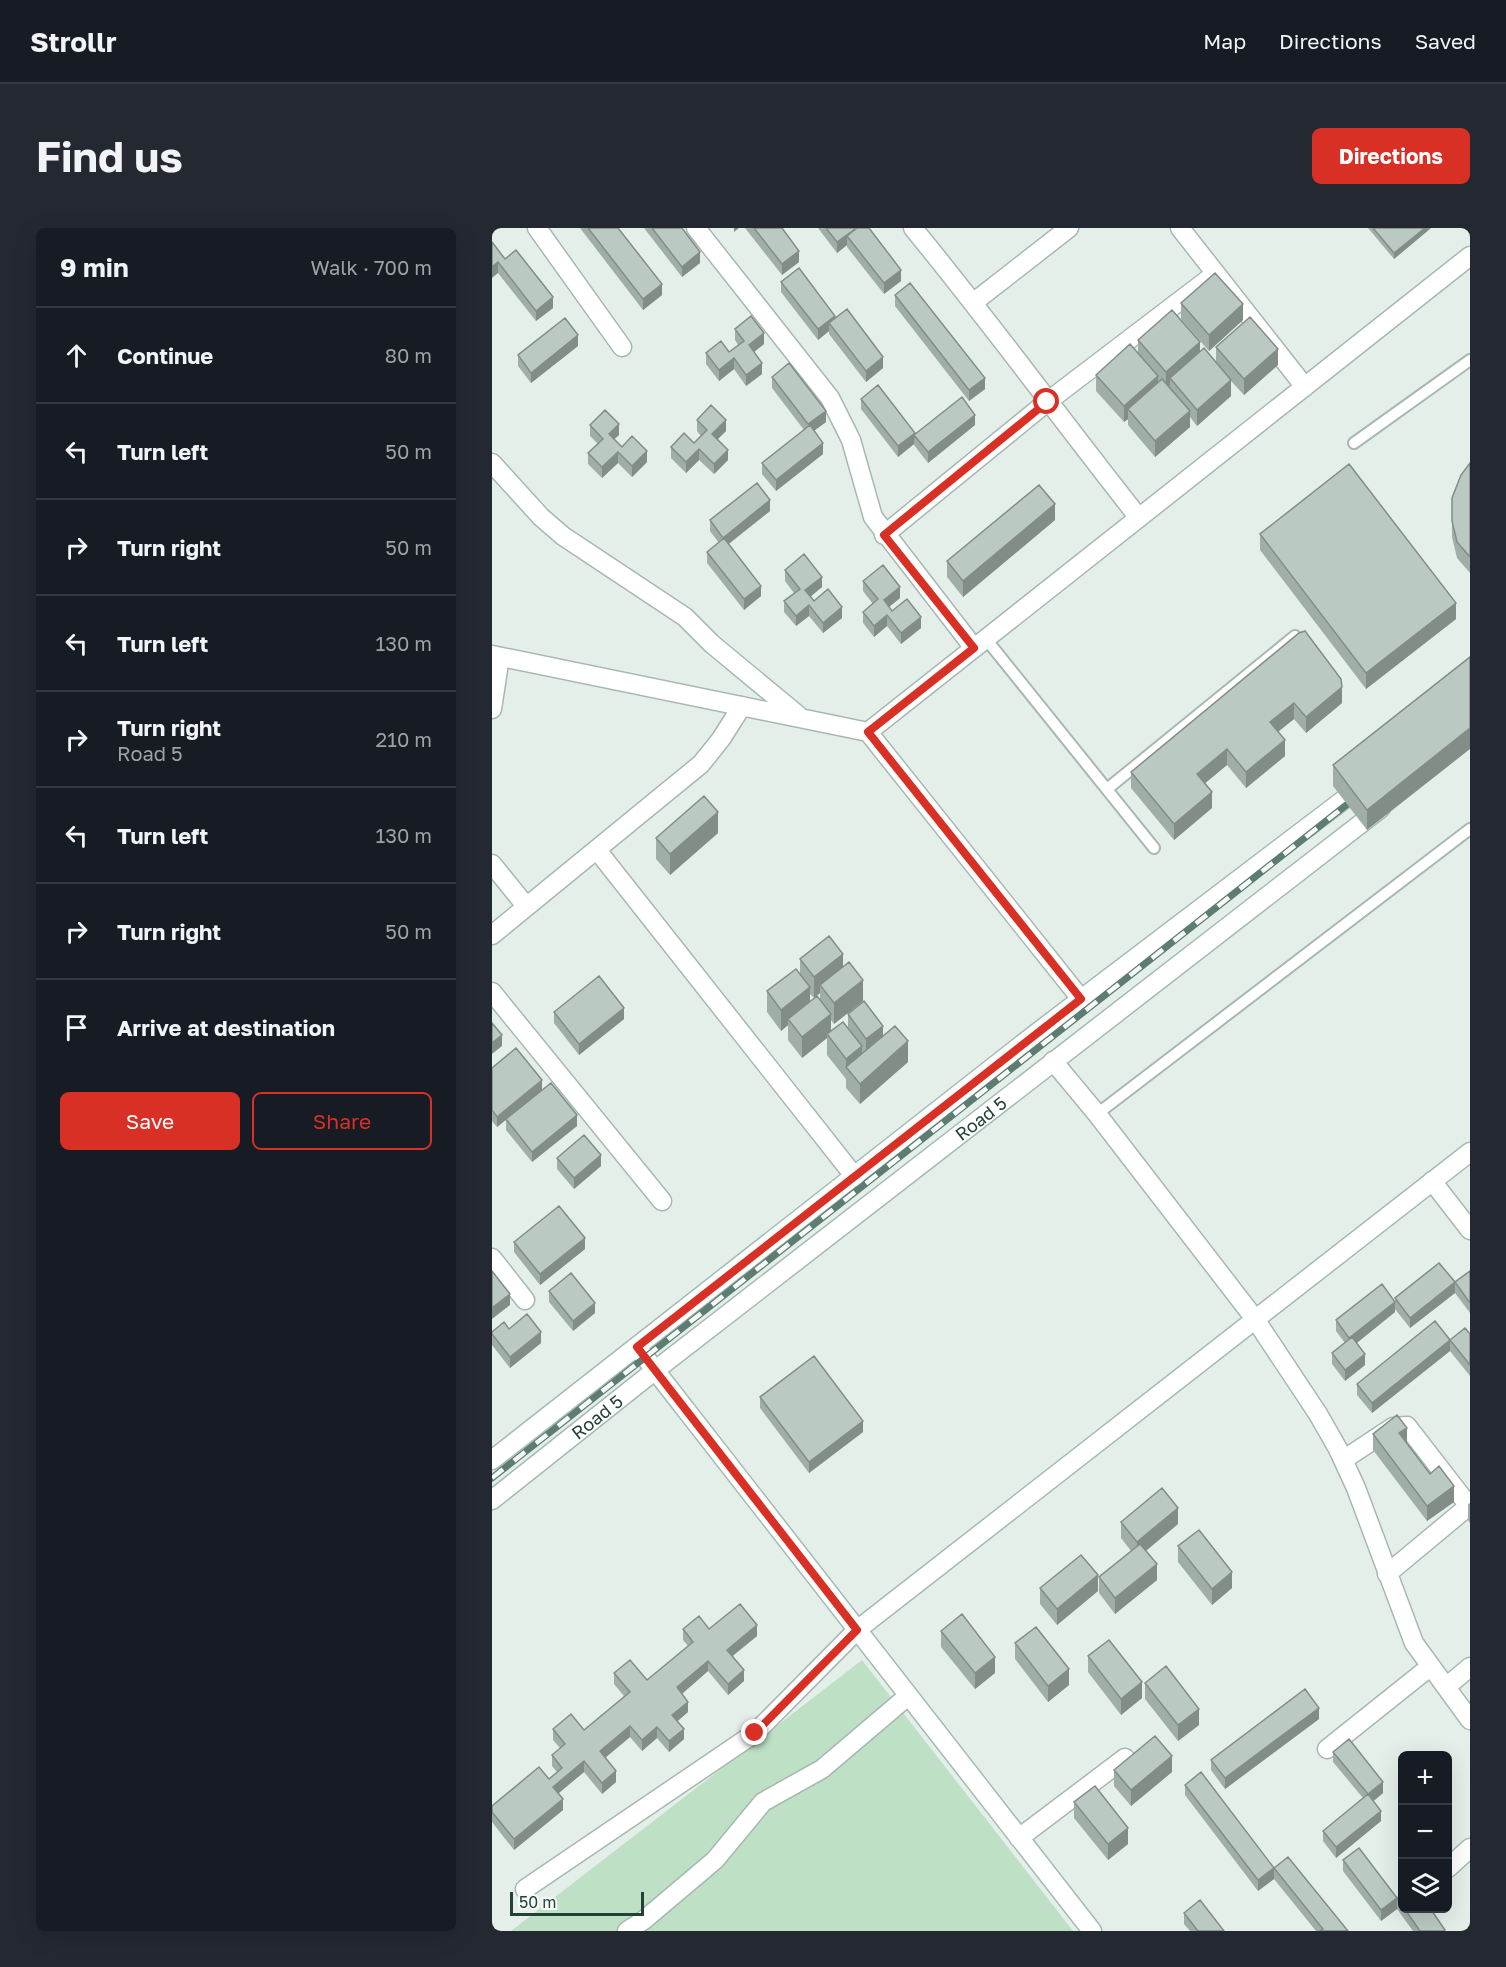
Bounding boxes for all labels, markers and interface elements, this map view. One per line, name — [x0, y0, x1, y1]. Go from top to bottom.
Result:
text: Strollr — [30, 25, 117, 58]
text: Map — [1203, 28, 1246, 54]
text: Directions — [1279, 28, 1382, 54]
text: Saved — [1415, 28, 1476, 54]
button: Directions — [1312, 128, 1470, 184]
text: Find us — [36, 131, 183, 181]
text: 9 min — [60, 252, 129, 283]
text: Walk · 700 m — [311, 255, 432, 279]
icon: ahead — [60, 339, 93, 372]
text: Continue — [117, 342, 213, 369]
text: 80 m — [385, 343, 432, 367]
route start — [1033, 388, 1059, 414]
icon: left — [60, 435, 93, 468]
text: Turn left — [117, 438, 208, 465]
text: 50 m — [385, 439, 432, 463]
icon: right — [60, 531, 93, 564]
text: Turn right — [117, 534, 221, 561]
text: 50 m — [385, 535, 432, 559]
icon: left — [60, 627, 93, 660]
text: Turn left — [117, 630, 208, 657]
text: 130 m — [376, 631, 432, 655]
text: Turn right — [117, 714, 221, 741]
icon: right — [60, 723, 93, 756]
text: 210 m — [376, 727, 432, 751]
text: Road 5 — [117, 741, 183, 765]
icon: left — [60, 819, 93, 852]
text: Turn left — [117, 822, 208, 849]
text: 130 m — [376, 823, 432, 847]
icon: right — [60, 915, 93, 948]
text: Turn right — [117, 918, 221, 945]
text: 50 m — [385, 919, 432, 943]
icon: arrive — [60, 1011, 93, 1044]
text: Arrive at destination — [117, 1014, 335, 1041]
street label: Road 5 — [950, 1091, 1011, 1145]
button: Save — [60, 1092, 240, 1150]
button: Share — [252, 1092, 432, 1150]
street label: Road 5 — [567, 1390, 627, 1444]
route end — [741, 1719, 767, 1745]
map controls — [1398, 1751, 1452, 1913]
button: + — [1398, 1751, 1452, 1805]
button: − — [1398, 1805, 1452, 1859]
button: layers — [1398, 1859, 1452, 1913]
scale bar — [510, 1889, 644, 1916]
text: 50 m — [519, 1892, 556, 1912]

